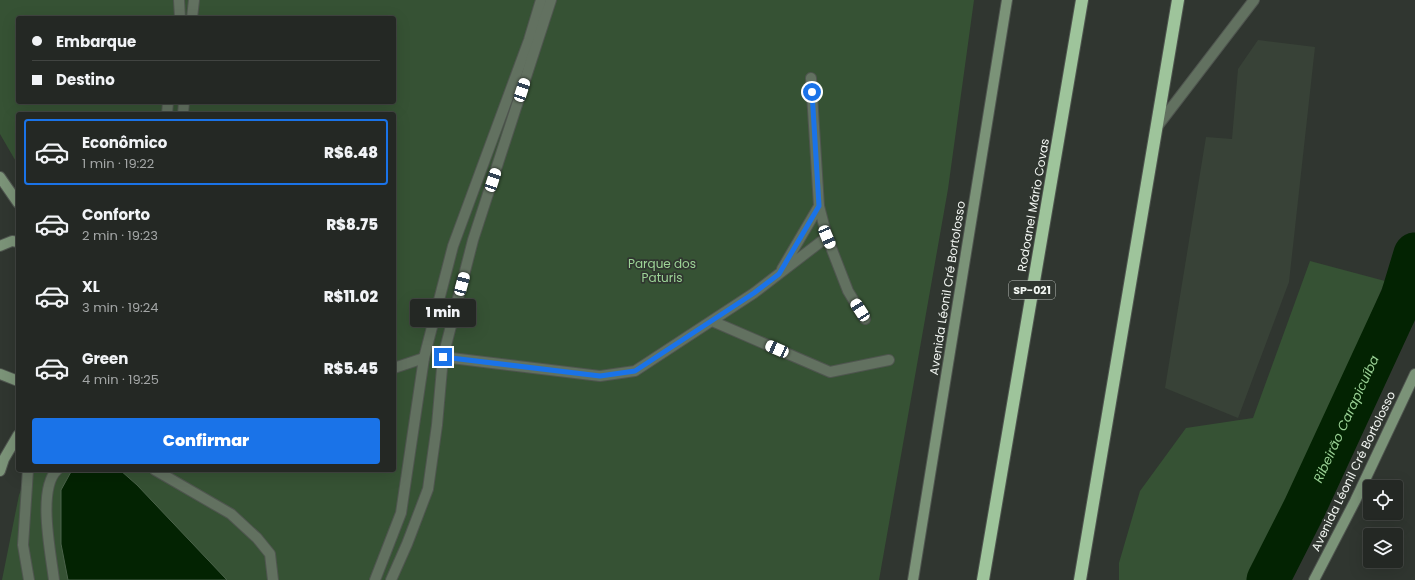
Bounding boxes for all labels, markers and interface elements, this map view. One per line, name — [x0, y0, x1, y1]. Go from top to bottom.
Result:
text: Embarque — [56, 31, 136, 52]
text: Destino — [56, 69, 115, 90]
car — [513, 77, 531, 103]
route start — [803, 83, 821, 101]
text: Econômico — [82, 132, 167, 153]
icon: car — [34, 134, 70, 170]
street label: Rodoanel Mário Covas — [1013, 137, 1053, 273]
text: R$6.48 — [324, 142, 378, 163]
text: 1 min · 19:22 — [82, 154, 154, 173]
car — [484, 167, 502, 193]
street label: Avenida Léonil Cré Bortolosso — [925, 199, 969, 376]
text: Conforto — [82, 204, 150, 225]
icon: car — [34, 206, 70, 242]
text: R$8.75 — [326, 214, 378, 235]
car — [817, 224, 837, 250]
text: 2 min · 19:23 — [82, 226, 158, 245]
park label: Parque dos Paturis — [628, 255, 696, 286]
car — [453, 271, 471, 297]
text: XL — [82, 276, 100, 297]
icon: car — [34, 278, 70, 314]
road number: SP-021 — [1009, 281, 1055, 299]
text: R$11.02 — [324, 286, 378, 307]
car — [848, 297, 872, 323]
text: 3 min · 19:24 — [82, 298, 159, 317]
callout: 1 min — [410, 299, 476, 327]
text: 1 min — [426, 303, 460, 322]
car — [764, 339, 790, 359]
text: Green — [82, 348, 128, 369]
route end — [434, 348, 452, 366]
icon: car — [34, 350, 70, 386]
water label: Ribeirão Carapicuíba — [1308, 352, 1383, 486]
text: R$5.45 — [324, 358, 378, 379]
text: 4 min · 19:25 — [82, 370, 159, 389]
street label: Avenida Léonil Cré Bortolosso — [1307, 388, 1399, 554]
button: Confirmar — [32, 418, 380, 464]
map controls — [1363, 480, 1403, 568]
button: locate — [1363, 480, 1403, 520]
button: layers — [1363, 528, 1403, 568]

